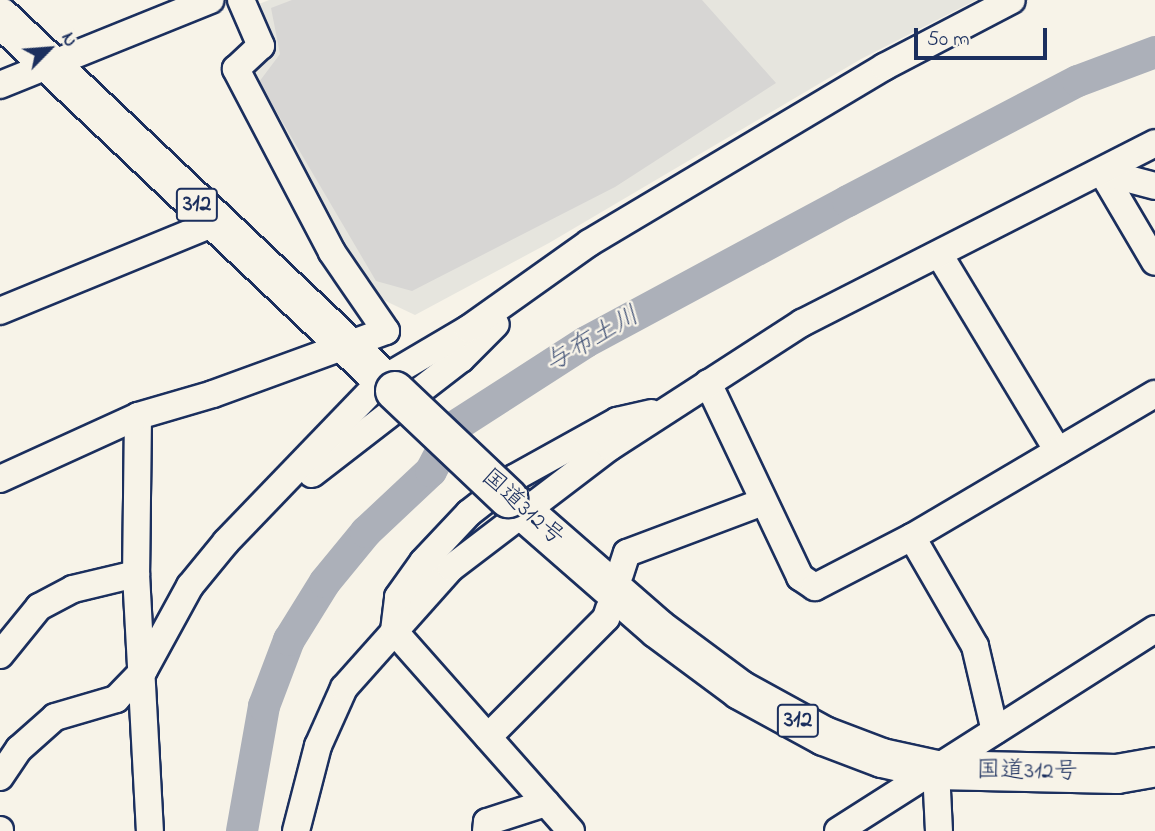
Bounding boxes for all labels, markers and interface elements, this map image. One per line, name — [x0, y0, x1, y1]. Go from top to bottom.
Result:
north arrow — [14, 14, 84, 84]
scale bar — [917, 14, 1050, 58]
text: 50 m — [927, 25, 970, 55]
text: N — [54, 28, 83, 51]
road number: 312 — [174, 186, 220, 224]
water label: 与布土川 — [540, 301, 646, 381]
street label: 国道312号 — [475, 463, 569, 553]
road number: 312 — [775, 702, 821, 740]
street label: 国道312号 — [976, 757, 1078, 787]

